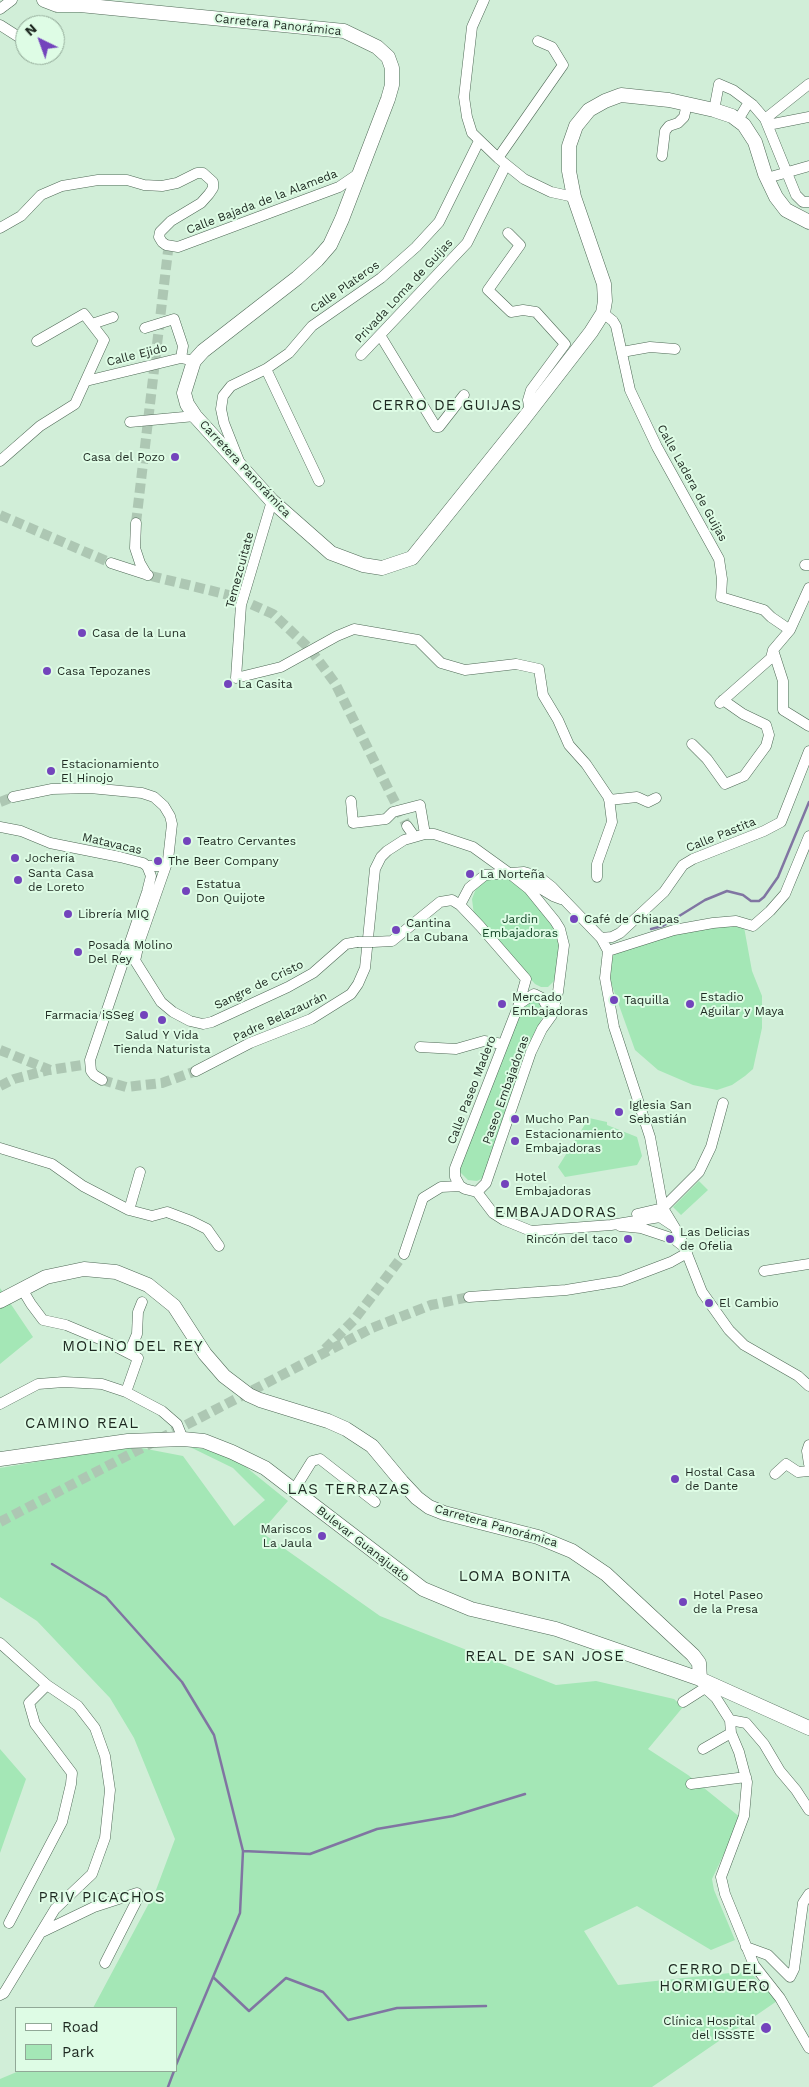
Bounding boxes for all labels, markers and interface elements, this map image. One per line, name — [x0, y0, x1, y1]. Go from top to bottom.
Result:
street label: Carretera Panorámica — [214, 11, 342, 39]
north arrow — [15, 15, 65, 65]
text: N — [21, 20, 40, 39]
street label: Calle Bajada de la Alameda — [184, 167, 340, 237]
street label: Privada Loma de Guijas — [352, 236, 456, 346]
street label: Calle Plateros — [308, 258, 382, 316]
street label: Calle Ejido — [105, 340, 169, 370]
district label: CERRO DE GUIJAS — [370, 397, 524, 415]
street label: Carretera Panorámica — [196, 418, 294, 520]
street label: Calle Ladera de Guijas — [654, 422, 730, 544]
place label: Casa del Pozo — [83, 450, 165, 464]
marker: Casa del Pozo — [169, 451, 181, 463]
street label: Temezcuitate — [223, 530, 257, 610]
place label: Casa de la Luna — [92, 626, 186, 640]
marker: Casa de la Luna — [76, 627, 88, 639]
place label: Casa Tepozanes — [57, 664, 151, 678]
marker: Casa Tepozanes — [41, 665, 53, 677]
place label: La Casita — [238, 677, 292, 691]
marker: La Casita — [222, 678, 234, 690]
place label: Estacionamiento El Hinojo — [61, 757, 159, 785]
marker: Estacionamiento El Hinojo — [45, 765, 57, 777]
street label: Calle Pastita — [684, 814, 758, 856]
street label: Matavacas — [81, 830, 143, 858]
place label: Teatro Cervantes — [197, 834, 296, 848]
marker: Teatro Cervantes — [181, 835, 193, 847]
place label: Jochería — [25, 851, 75, 865]
marker: Jochería — [9, 852, 21, 864]
place label: The Beer Company — [168, 854, 279, 868]
marker: The Beer Company — [152, 855, 164, 867]
place label: Santa Casa de Loreto — [28, 866, 94, 894]
place label: La Norteña — [480, 867, 545, 881]
marker: La Norteña — [464, 868, 476, 880]
marker: Santa Casa de Loreto — [12, 874, 24, 886]
place label: Estatua Don Quijote — [196, 877, 265, 905]
marker: Estatua Don Quijote — [180, 885, 192, 897]
place label: Librería MIQ — [78, 907, 149, 921]
marker: Librería MIQ — [62, 908, 74, 920]
park label: Jardin Embajadoras — [482, 912, 558, 940]
place label: Café de Chiapas — [584, 912, 679, 926]
marker: Café de Chiapas — [568, 913, 580, 925]
place label: Cantina La Cubana — [406, 916, 468, 944]
marker: Cantina La Cubana — [390, 924, 402, 936]
place label: Posada Molino Del Rey — [88, 938, 173, 966]
marker: Posada Molino Del Rey — [72, 946, 84, 958]
street label: Sangre de Cristo — [212, 957, 306, 1013]
street label: Padre Belazaurán — [231, 989, 329, 1045]
place label: Mercado Embajadoras — [512, 990, 588, 1018]
place label: Estadio Aguilar y Maya — [700, 990, 784, 1018]
place label: Taquilla — [624, 993, 669, 1007]
marker: Taquilla — [608, 994, 620, 1006]
marker: Mercado Embajadoras — [496, 998, 508, 1010]
marker: Estadio Aguilar y Maya — [684, 998, 696, 1010]
place label: Farmacia iSSeg — [45, 1008, 134, 1022]
marker: Farmacia iSSeg — [138, 1009, 150, 1021]
marker: Salud Y Vida Tienda Naturista — [156, 1014, 168, 1026]
place label: Salud Y Vida Tienda Naturista — [114, 1028, 210, 1056]
street label: Calle Paseo Madero — [445, 1034, 499, 1146]
street label: Paseo Embajadoras — [480, 1034, 532, 1146]
place label: Iglesia San Sebastián — [629, 1098, 692, 1126]
marker: Iglesia San Sebastián — [613, 1106, 625, 1118]
place label: Mucho Pan — [525, 1112, 590, 1126]
marker: Mucho Pan — [509, 1113, 521, 1125]
place label: Estacionamiento Embajadoras — [525, 1127, 623, 1155]
marker: Estacionamiento Embajadoras — [509, 1135, 521, 1147]
place label: Hotel Embajadoras — [515, 1170, 591, 1198]
marker: Hotel Embajadoras — [499, 1178, 511, 1190]
district label: EMBAJADORAS — [493, 1204, 619, 1222]
place label: Las Delicias de Ofelia — [680, 1225, 750, 1253]
place label: Rincón del taco — [526, 1232, 618, 1246]
marker: Rincón del taco — [622, 1233, 634, 1245]
marker: Las Delicias de Ofelia — [664, 1233, 676, 1245]
place label: El Cambio — [719, 1296, 779, 1310]
marker: El Cambio — [703, 1297, 715, 1309]
district label: MOLINO DEL REY — [61, 1338, 205, 1356]
district label: CAMINO REAL — [24, 1415, 140, 1433]
place label: Hostal Casa de Dante — [685, 1465, 755, 1493]
marker: Hostal Casa de Dante — [669, 1473, 681, 1485]
district label: LAS TERRAZAS — [286, 1481, 412, 1499]
street label: Carretera Panorámica — [433, 1502, 559, 1550]
street label: Bulevar Guanajuato — [314, 1503, 412, 1585]
place label: Mariscos La Jaula — [260, 1522, 312, 1550]
marker: Mariscos La Jaula — [316, 1530, 328, 1542]
district label: LOMA BONITA — [457, 1568, 573, 1586]
place label: Hotel Paseo de la Presa — [693, 1588, 763, 1616]
marker: Hotel Paseo de la Presa — [677, 1596, 689, 1608]
district label: REAL DE SAN JOSE — [463, 1648, 627, 1666]
district label: PRIV PICACHOS — [37, 1889, 167, 1907]
district label: CERRO DEL HORMIGUERO — [658, 1961, 772, 1996]
legend — [15, 2007, 178, 2072]
place label: Clínica Hospital del ISSSTE — [663, 2014, 755, 2042]
text: Road — [62, 2018, 99, 2036]
marker: Clínica Hospital del ISSSTE — [759, 2021, 773, 2035]
text: Park — [62, 2043, 94, 2061]

